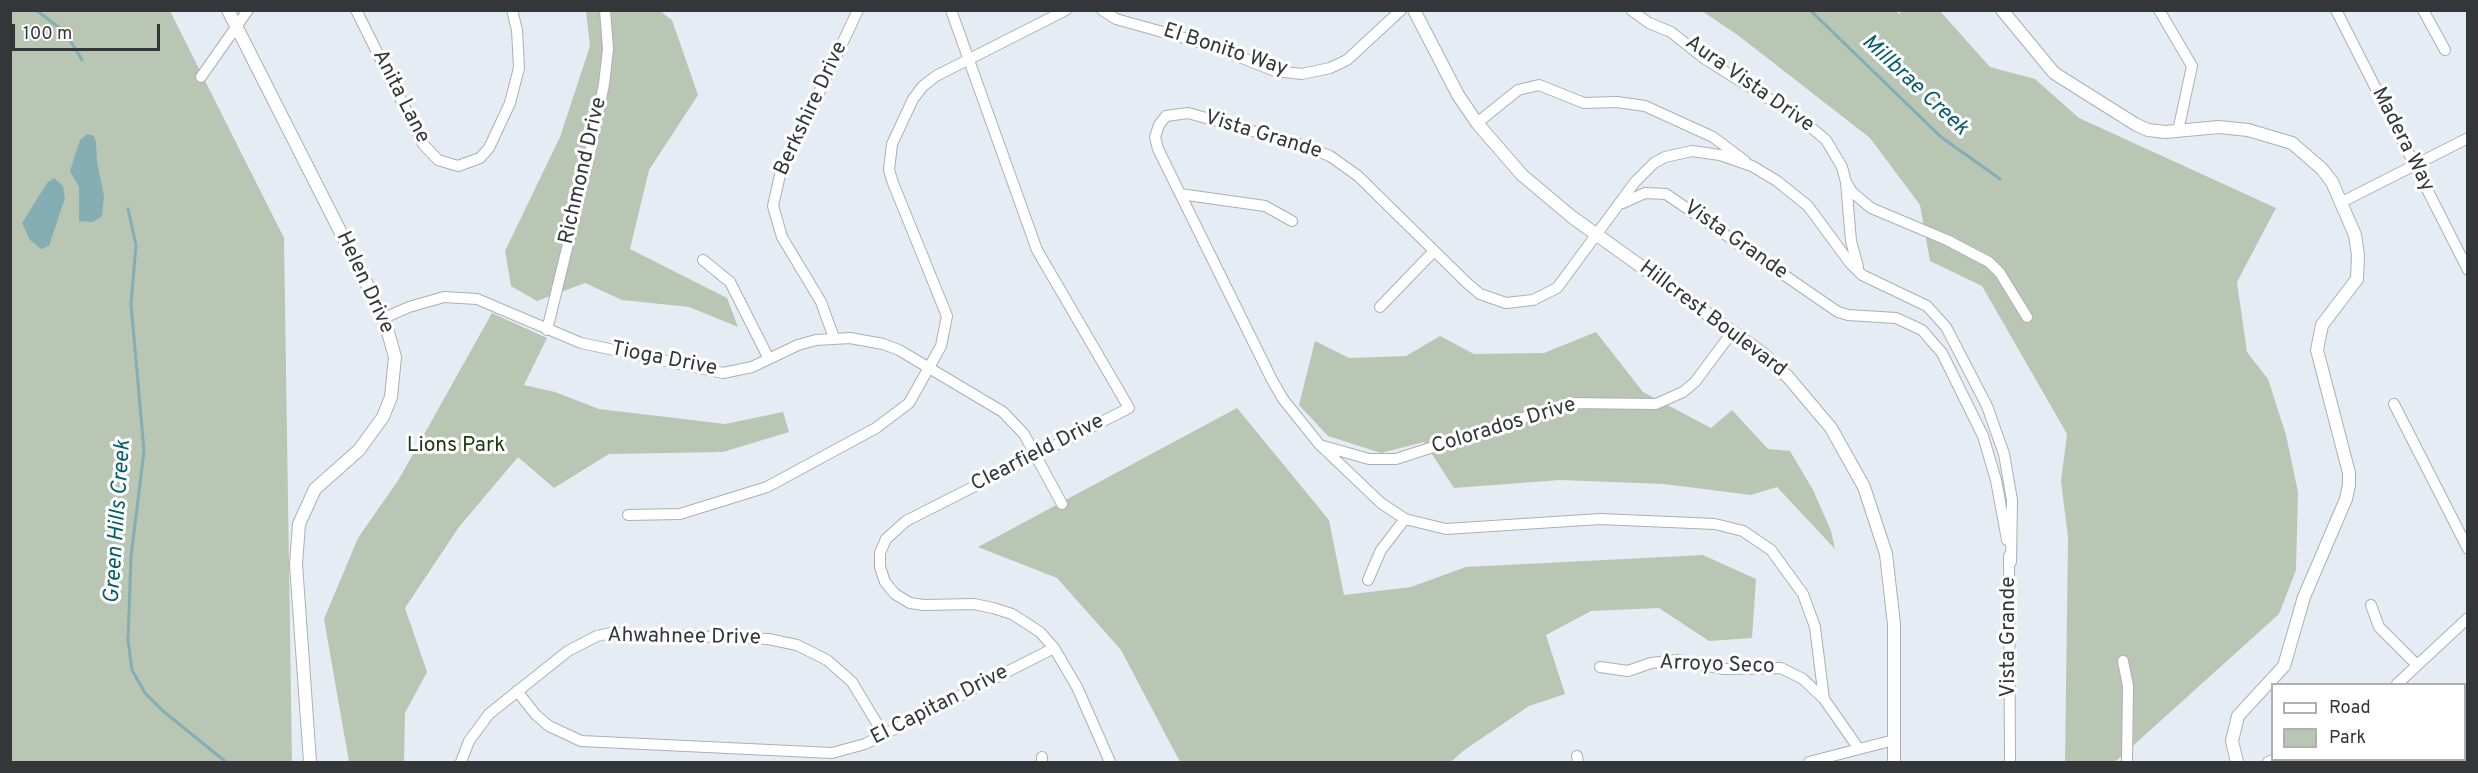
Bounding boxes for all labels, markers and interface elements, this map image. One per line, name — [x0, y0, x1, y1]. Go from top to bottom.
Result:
scale bar — [15, 12, 164, 50]
street label: El Bonito Way — [1160, 19, 1290, 83]
text: 100 m — [23, 23, 72, 46]
water label: Millbrae Creek — [1855, 30, 1973, 142]
street label: Aura Vista Drive — [1680, 31, 1818, 139]
street label: Berkshire Drive — [770, 38, 854, 180]
street label: Anita Lane — [366, 46, 434, 148]
street label: Madera Way — [2365, 84, 2439, 196]
street label: Richmond Drive — [555, 95, 613, 247]
street label: Vista Grande — [1201, 106, 1325, 166]
street label: Vista Grande — [1678, 196, 1792, 286]
street label: Helen Drive — [329, 228, 399, 338]
street label: Hillcrest Boulevard — [1633, 256, 1791, 384]
street label: Tioga Drive — [609, 337, 719, 383]
street label: Colorados Drive — [1429, 393, 1579, 461]
street label: Clearfield Drive — [967, 410, 1109, 498]
park label: Lions Park — [407, 434, 505, 460]
water label: Green Hills Creek — [100, 439, 138, 605]
street label: Vista Grande — [1997, 576, 2023, 698]
street label: Ahwahnee Drive — [607, 624, 761, 652]
street label: Arroyo Seco — [1659, 651, 1775, 681]
street label: El Capitan Drive — [867, 661, 1013, 751]
legend — [2271, 683, 2466, 761]
text: Road — [2329, 697, 2371, 720]
text: Park — [2329, 727, 2366, 750]

